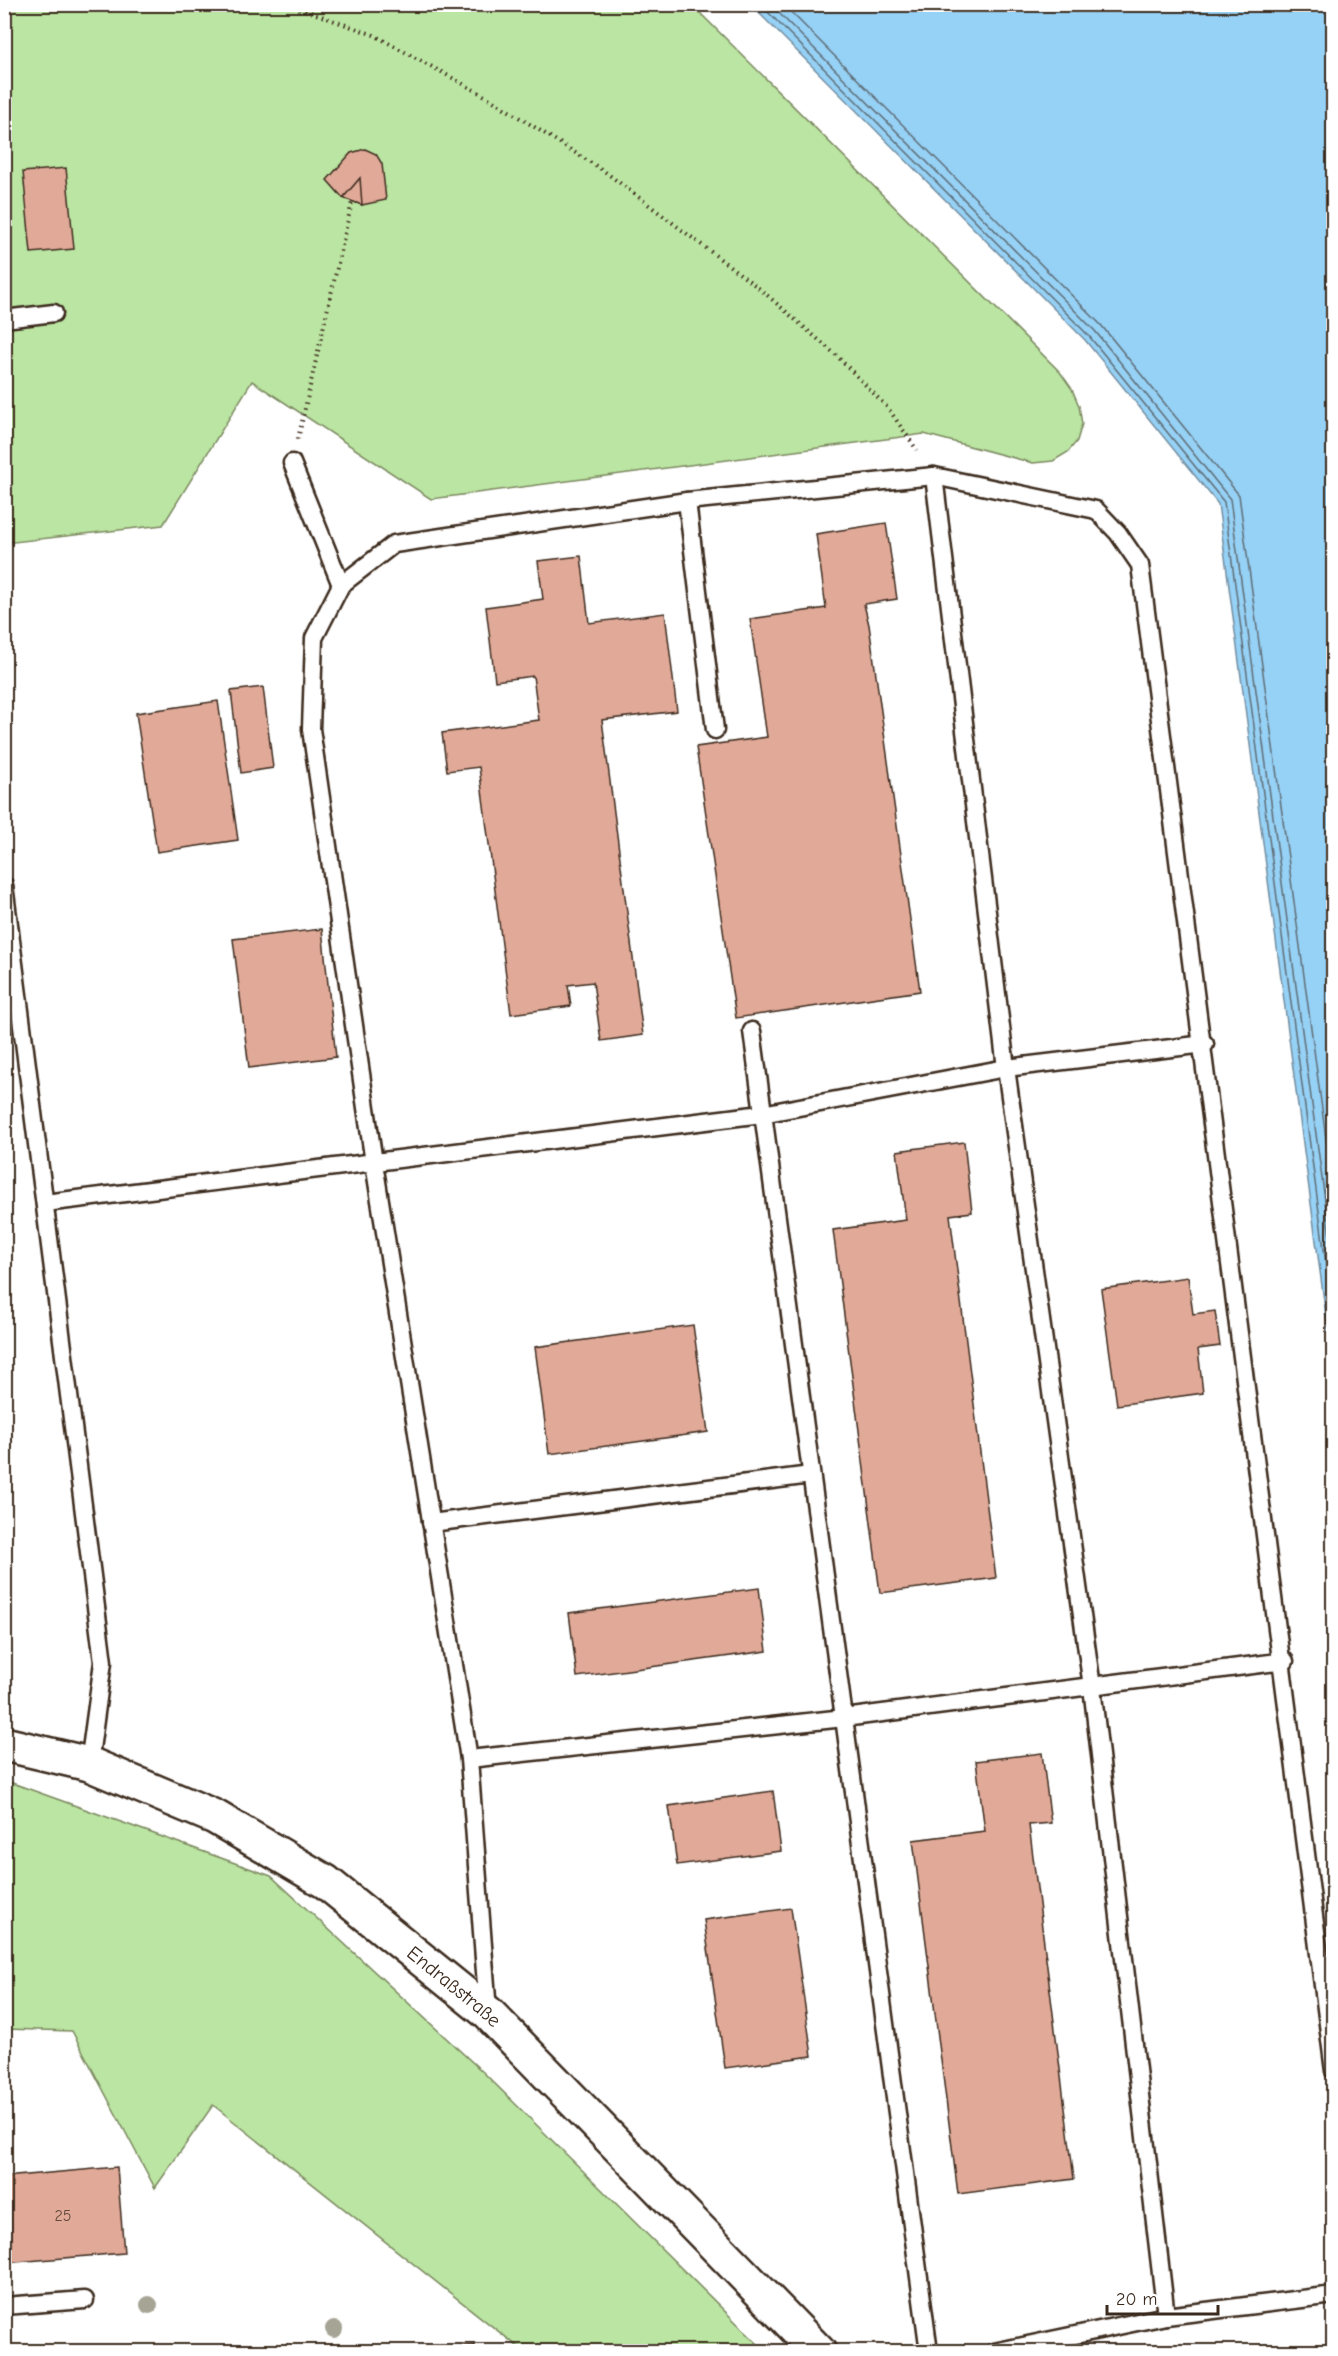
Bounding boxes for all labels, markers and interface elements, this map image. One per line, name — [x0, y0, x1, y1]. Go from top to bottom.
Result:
street label: Endraßstraße — [402, 1941, 506, 2032]
house number: 25 — [54, 2207, 72, 2225]
scale bar — [1107, 2278, 1218, 2316]
text: 20 m — [1116, 2289, 1157, 2310]

